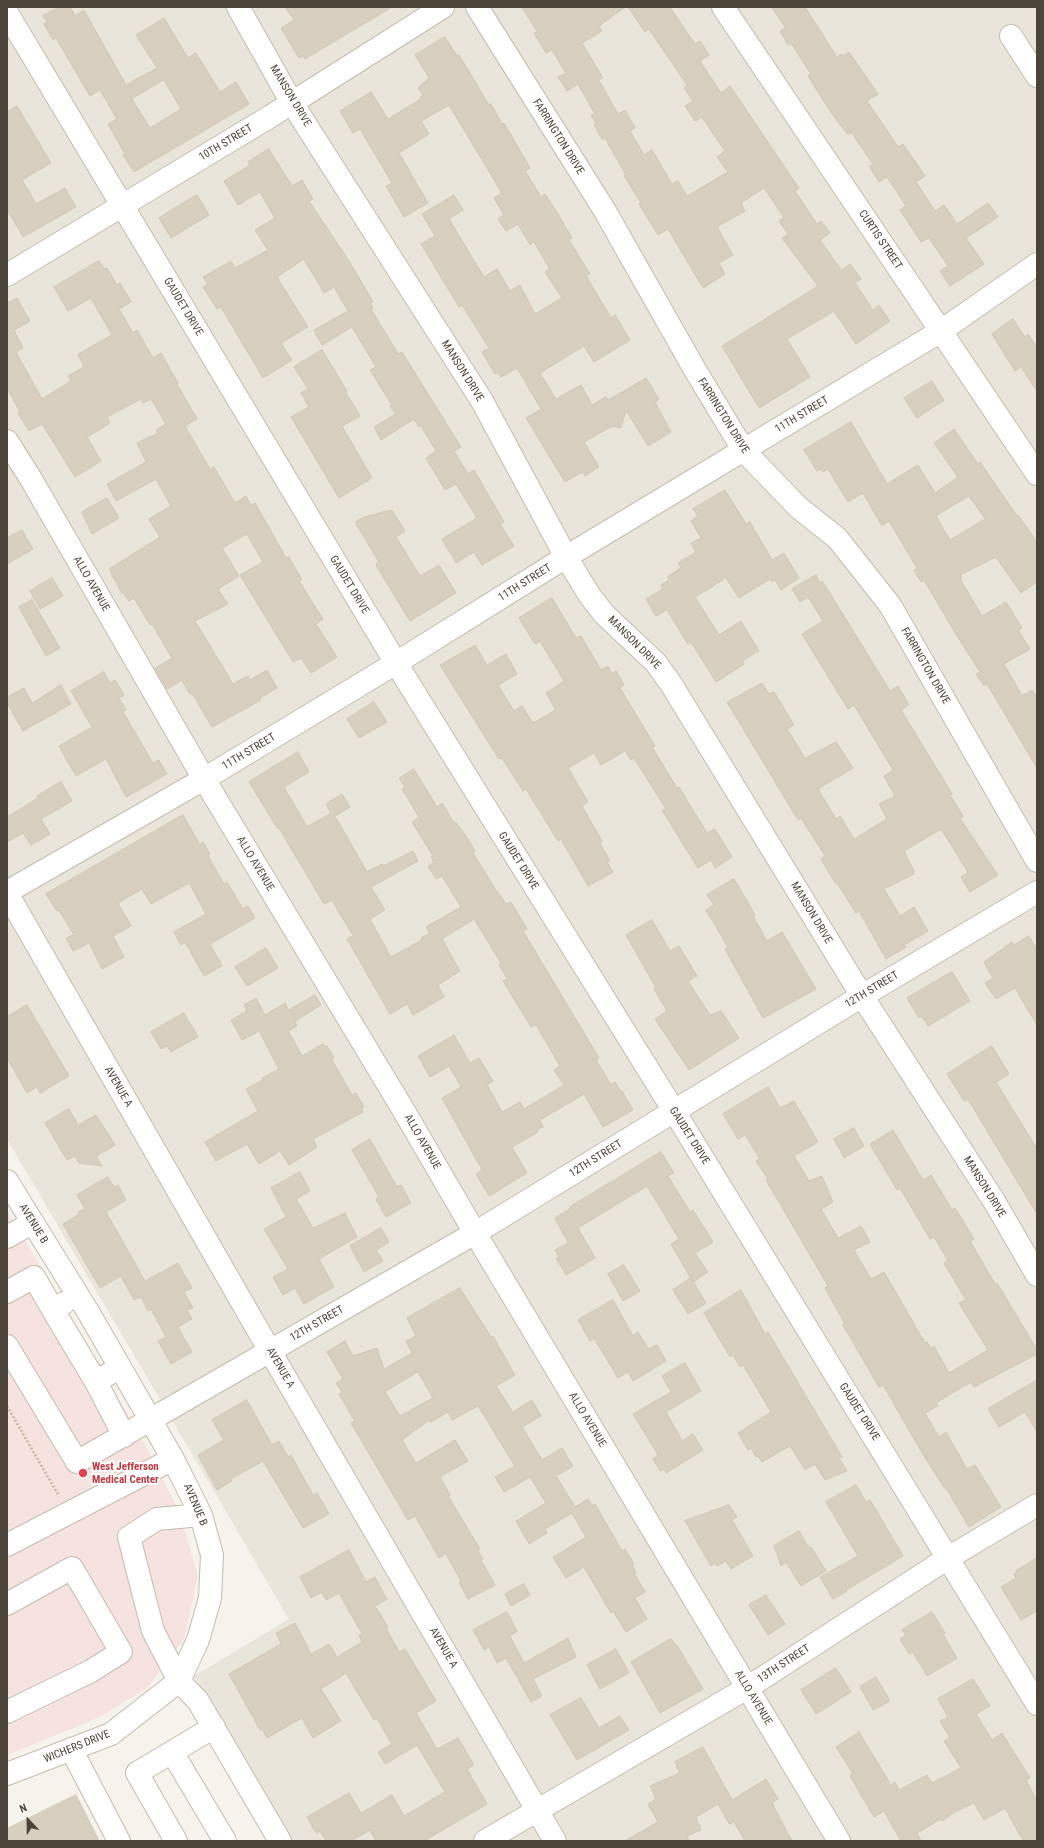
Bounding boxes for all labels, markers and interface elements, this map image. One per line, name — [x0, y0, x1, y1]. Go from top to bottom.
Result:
street label: MANSON DRIVE — [266, 63, 314, 129]
street label: FARRINGTON DRIVE — [529, 97, 587, 177]
street label: 10TH STREET — [197, 122, 255, 164]
street label: CURTIS STREET — [855, 208, 905, 272]
street label: GAUDET DRIVE — [160, 276, 206, 338]
street label: MANSON DRIVE — [438, 338, 486, 404]
street label: FARRINGTON DRIVE — [694, 376, 752, 456]
street label: 11TH STREET — [773, 394, 831, 436]
street label: ALLO AVENUE — [70, 554, 112, 614]
street label: GAUDET DRIVE — [326, 554, 372, 616]
street label: 11TH STREET — [496, 562, 554, 604]
street label: MANSON DRIVE — [605, 614, 663, 672]
street label: FARRINGTON DRIVE — [898, 625, 952, 707]
street label: 11TH STREET — [220, 731, 278, 773]
street label: GAUDET DRIVE — [495, 830, 541, 892]
street label: ALLO AVENUE — [233, 834, 277, 894]
street label: MANSON DRIVE — [787, 880, 835, 946]
street label: 12TH STREET — [843, 969, 901, 1011]
street label: AVENUE A — [101, 1064, 135, 1110]
street label: GAUDET DRIVE — [666, 1105, 712, 1167]
street label: ALLO AVENUE — [401, 1112, 443, 1172]
street label: 12TH STREET — [567, 1138, 625, 1180]
street label: MANSON DRIVE — [960, 1154, 1008, 1220]
street label: AVENUE B — [16, 1202, 50, 1246]
street label: 12TH STREET — [288, 1303, 346, 1345]
street label: AVENUE A — [263, 1345, 297, 1391]
street label: GAUDET DRIVE — [836, 1381, 882, 1443]
street label: ALLO AVENUE — [565, 1390, 609, 1450]
place label: West Jefferson Medical Center — [92, 1460, 159, 1486]
marker: West Jefferson Medical Center — [77, 1467, 89, 1479]
street label: AVENUE B — [180, 1482, 210, 1528]
street label: AVENUE A — [426, 1625, 460, 1671]
street label: 13TH STREET — [755, 1642, 813, 1686]
street label: ALLO AVENUE — [731, 1668, 775, 1728]
street label: WICHERS DRIVE — [42, 1728, 112, 1766]
north arrow — [8, 1800, 48, 1840]
text: N — [18, 1801, 29, 1816]

